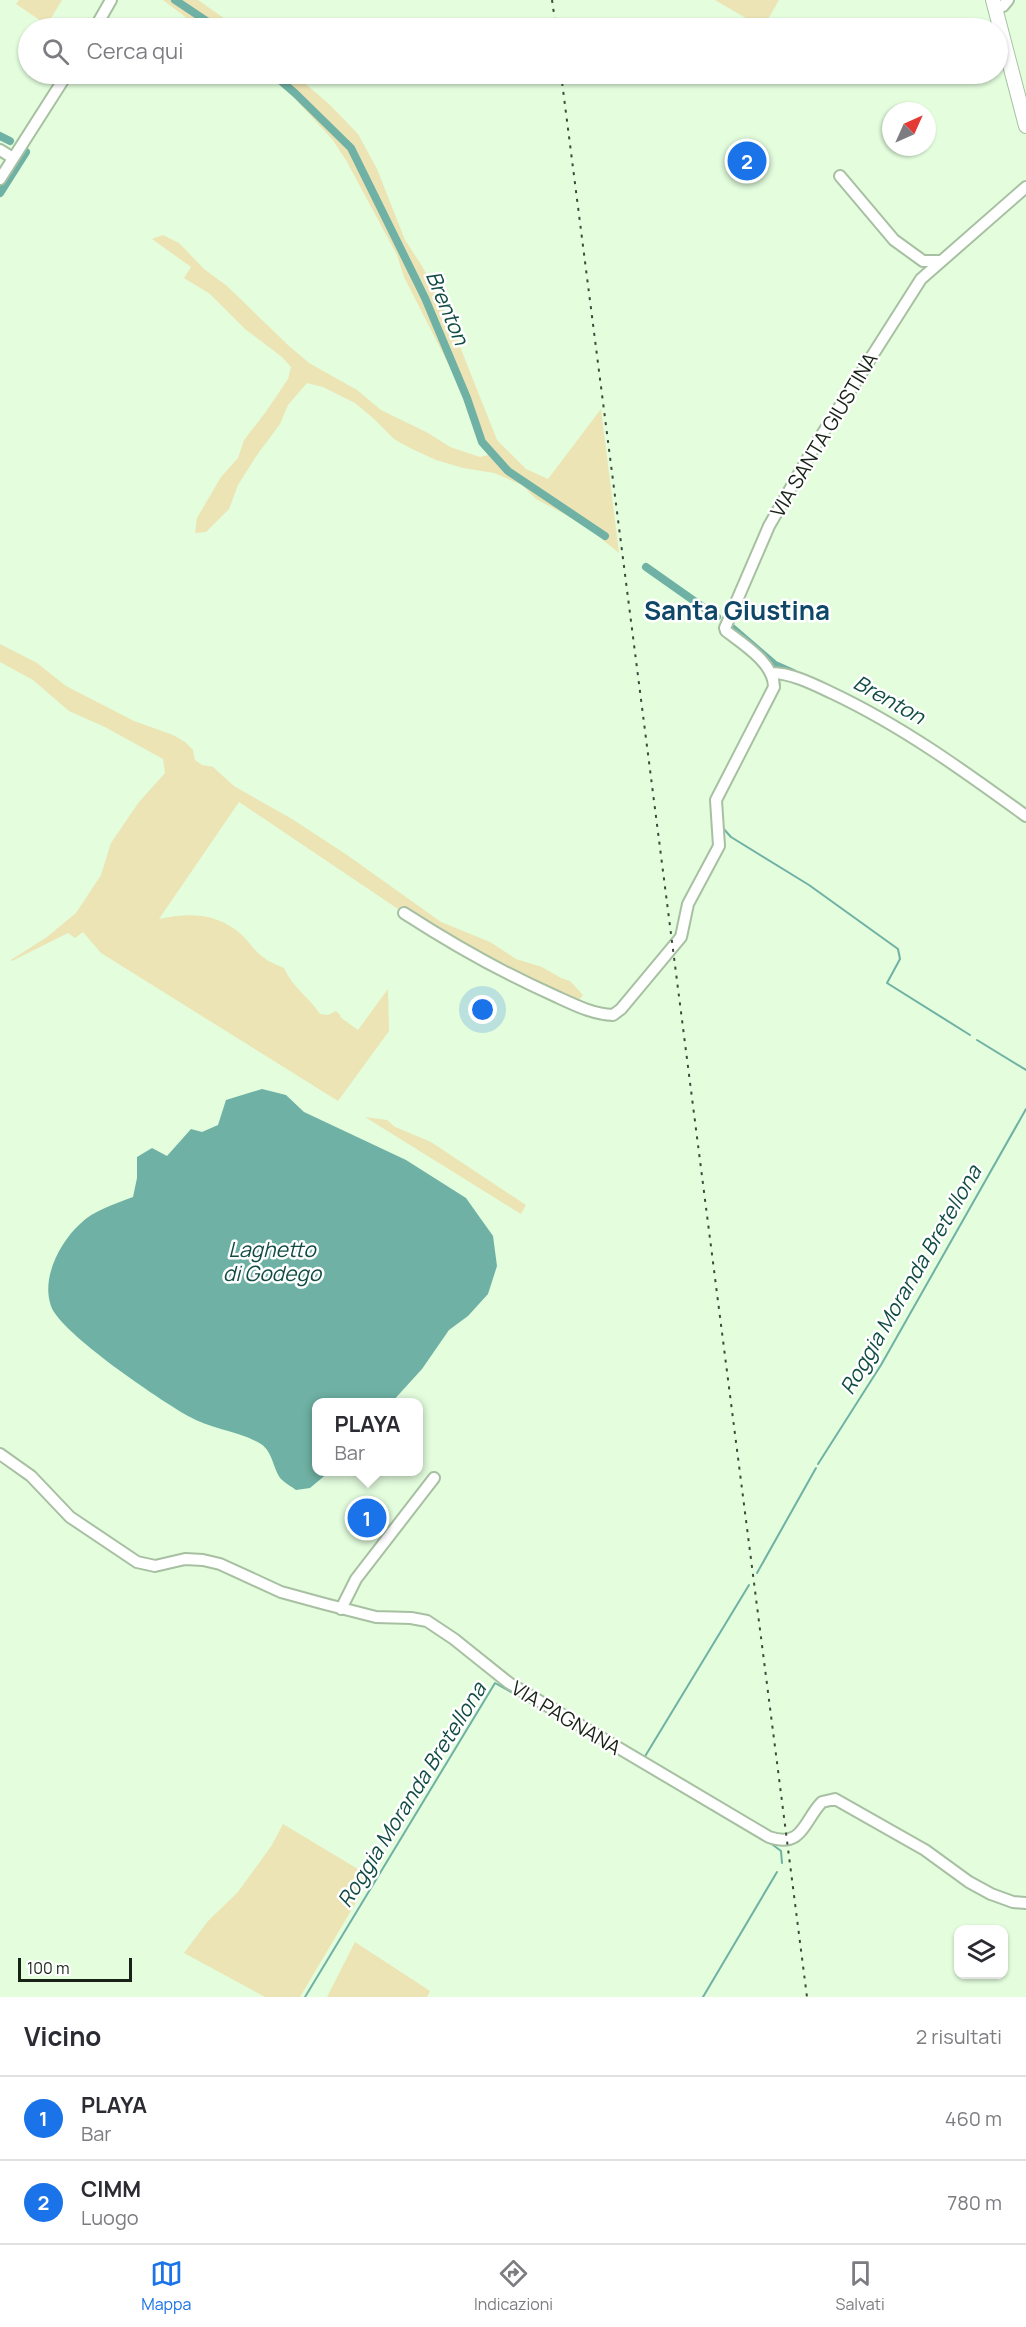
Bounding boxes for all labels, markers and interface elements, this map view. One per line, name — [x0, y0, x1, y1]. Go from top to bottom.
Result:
search box — [18, 18, 1008, 84]
icon: search — [39, 35, 72, 68]
text: Cerca qui — [87, 36, 183, 66]
north arrow — [882, 102, 936, 156]
pin: 2 — [728, 138, 766, 184]
water label: Brenton — [420, 266, 477, 350]
street label: VIA SANTA GIUSTINA — [764, 347, 884, 522]
district label: Santa Giustina — [644, 592, 830, 628]
water label: Brenton — [849, 668, 932, 731]
your location — [468, 995, 497, 1024]
water label: Roggia Moranda Bretellona — [833, 1159, 988, 1399]
water label: Laghetto di Godego — [223, 1235, 323, 1287]
popup — [312, 1398, 423, 1476]
text: PLAYA — [335, 1409, 400, 1439]
text: Bar — [335, 1439, 365, 1466]
pin: 1 — [348, 1496, 386, 1540]
street label: VIA PAGNANA — [506, 1674, 626, 1761]
water label: Roggia Moranda Bretellona — [330, 1676, 493, 1912]
map controls — [954, 1925, 1008, 1979]
button: layers — [954, 1925, 1008, 1979]
scale bar — [18, 1955, 132, 1982]
text: 100 m — [27, 1957, 70, 1979]
text: Vicino — [24, 2018, 101, 2054]
text: 2 risultati — [916, 2023, 1002, 2050]
text: PLAYA — [81, 2090, 147, 2120]
text: 1 — [39, 2105, 48, 2132]
text: 460 m — [945, 2105, 1002, 2132]
text: Bar — [81, 2120, 112, 2147]
text: CIMM — [81, 2174, 141, 2204]
text: 2 — [38, 2189, 49, 2216]
text: 780 m — [947, 2189, 1002, 2216]
text: Luogo — [81, 2204, 139, 2231]
tab: Mappa — [141, 2257, 191, 2315]
tab: Indicazioni — [474, 2257, 553, 2315]
tab: Salvati — [836, 2257, 885, 2315]

